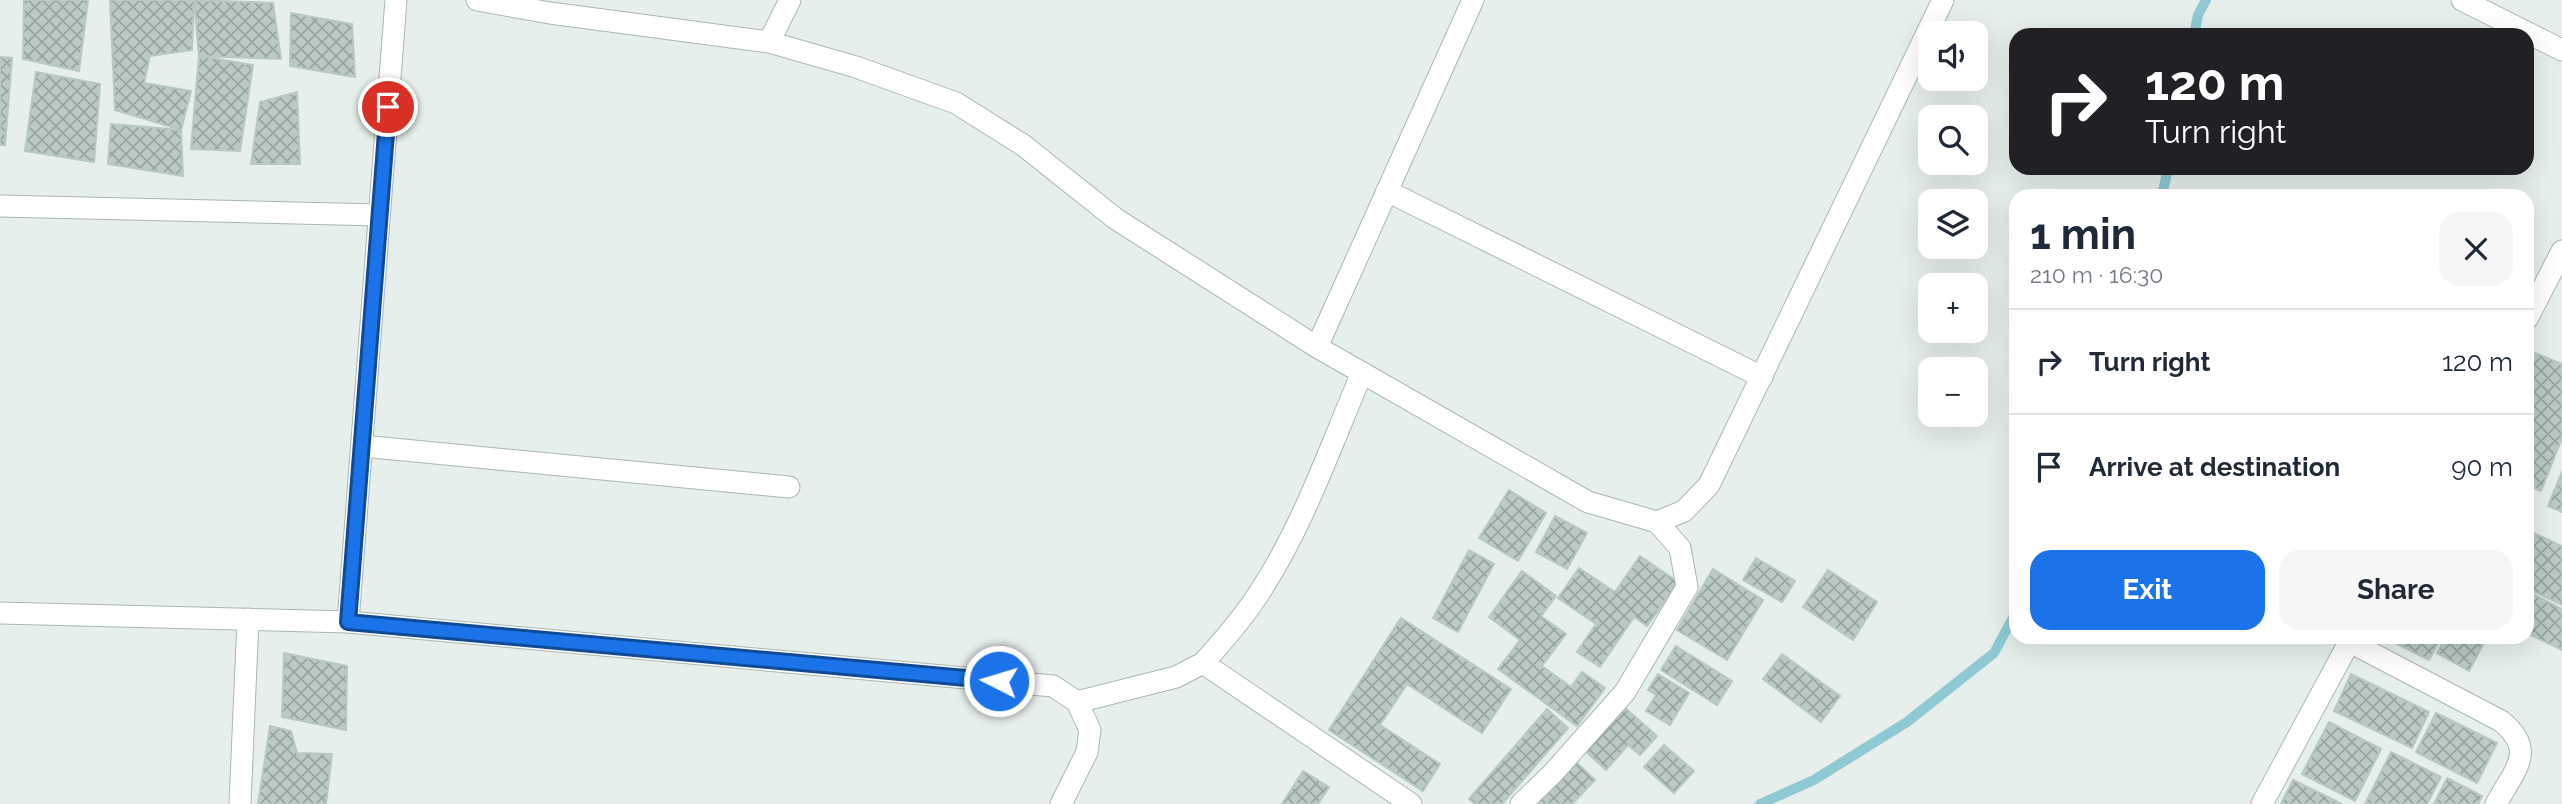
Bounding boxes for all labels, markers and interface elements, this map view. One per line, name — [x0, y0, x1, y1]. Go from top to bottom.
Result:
map controls — [1918, 21, 1988, 427]
button: sound — [1918, 21, 1988, 91]
text: 120 m — [2145, 54, 2284, 111]
icon: right — [2030, 56, 2121, 147]
pin — [358, 77, 418, 137]
icon: arrive — [369, 88, 407, 126]
button: search — [1918, 105, 1988, 175]
text: Turn right — [2145, 113, 2286, 150]
button: layers — [1918, 189, 1988, 259]
text: 1 min — [2030, 210, 2136, 259]
button: close — [2439, 212, 2513, 286]
text: 210 m · 16:30 — [2030, 261, 2163, 288]
button: + — [1918, 273, 1988, 343]
icon: right — [2030, 343, 2068, 381]
text: Turn right — [2089, 347, 2210, 377]
text: 120 m — [2442, 347, 2513, 377]
button: − — [1918, 357, 1988, 427]
icon: arrive — [2030, 448, 2068, 486]
text: Arrive at destination — [2089, 452, 2340, 482]
text: 90 m — [2451, 452, 2513, 482]
button: Exit — [2030, 550, 2265, 630]
button: Share — [2279, 550, 2513, 630]
position arrow — [962, 644, 1036, 718]

